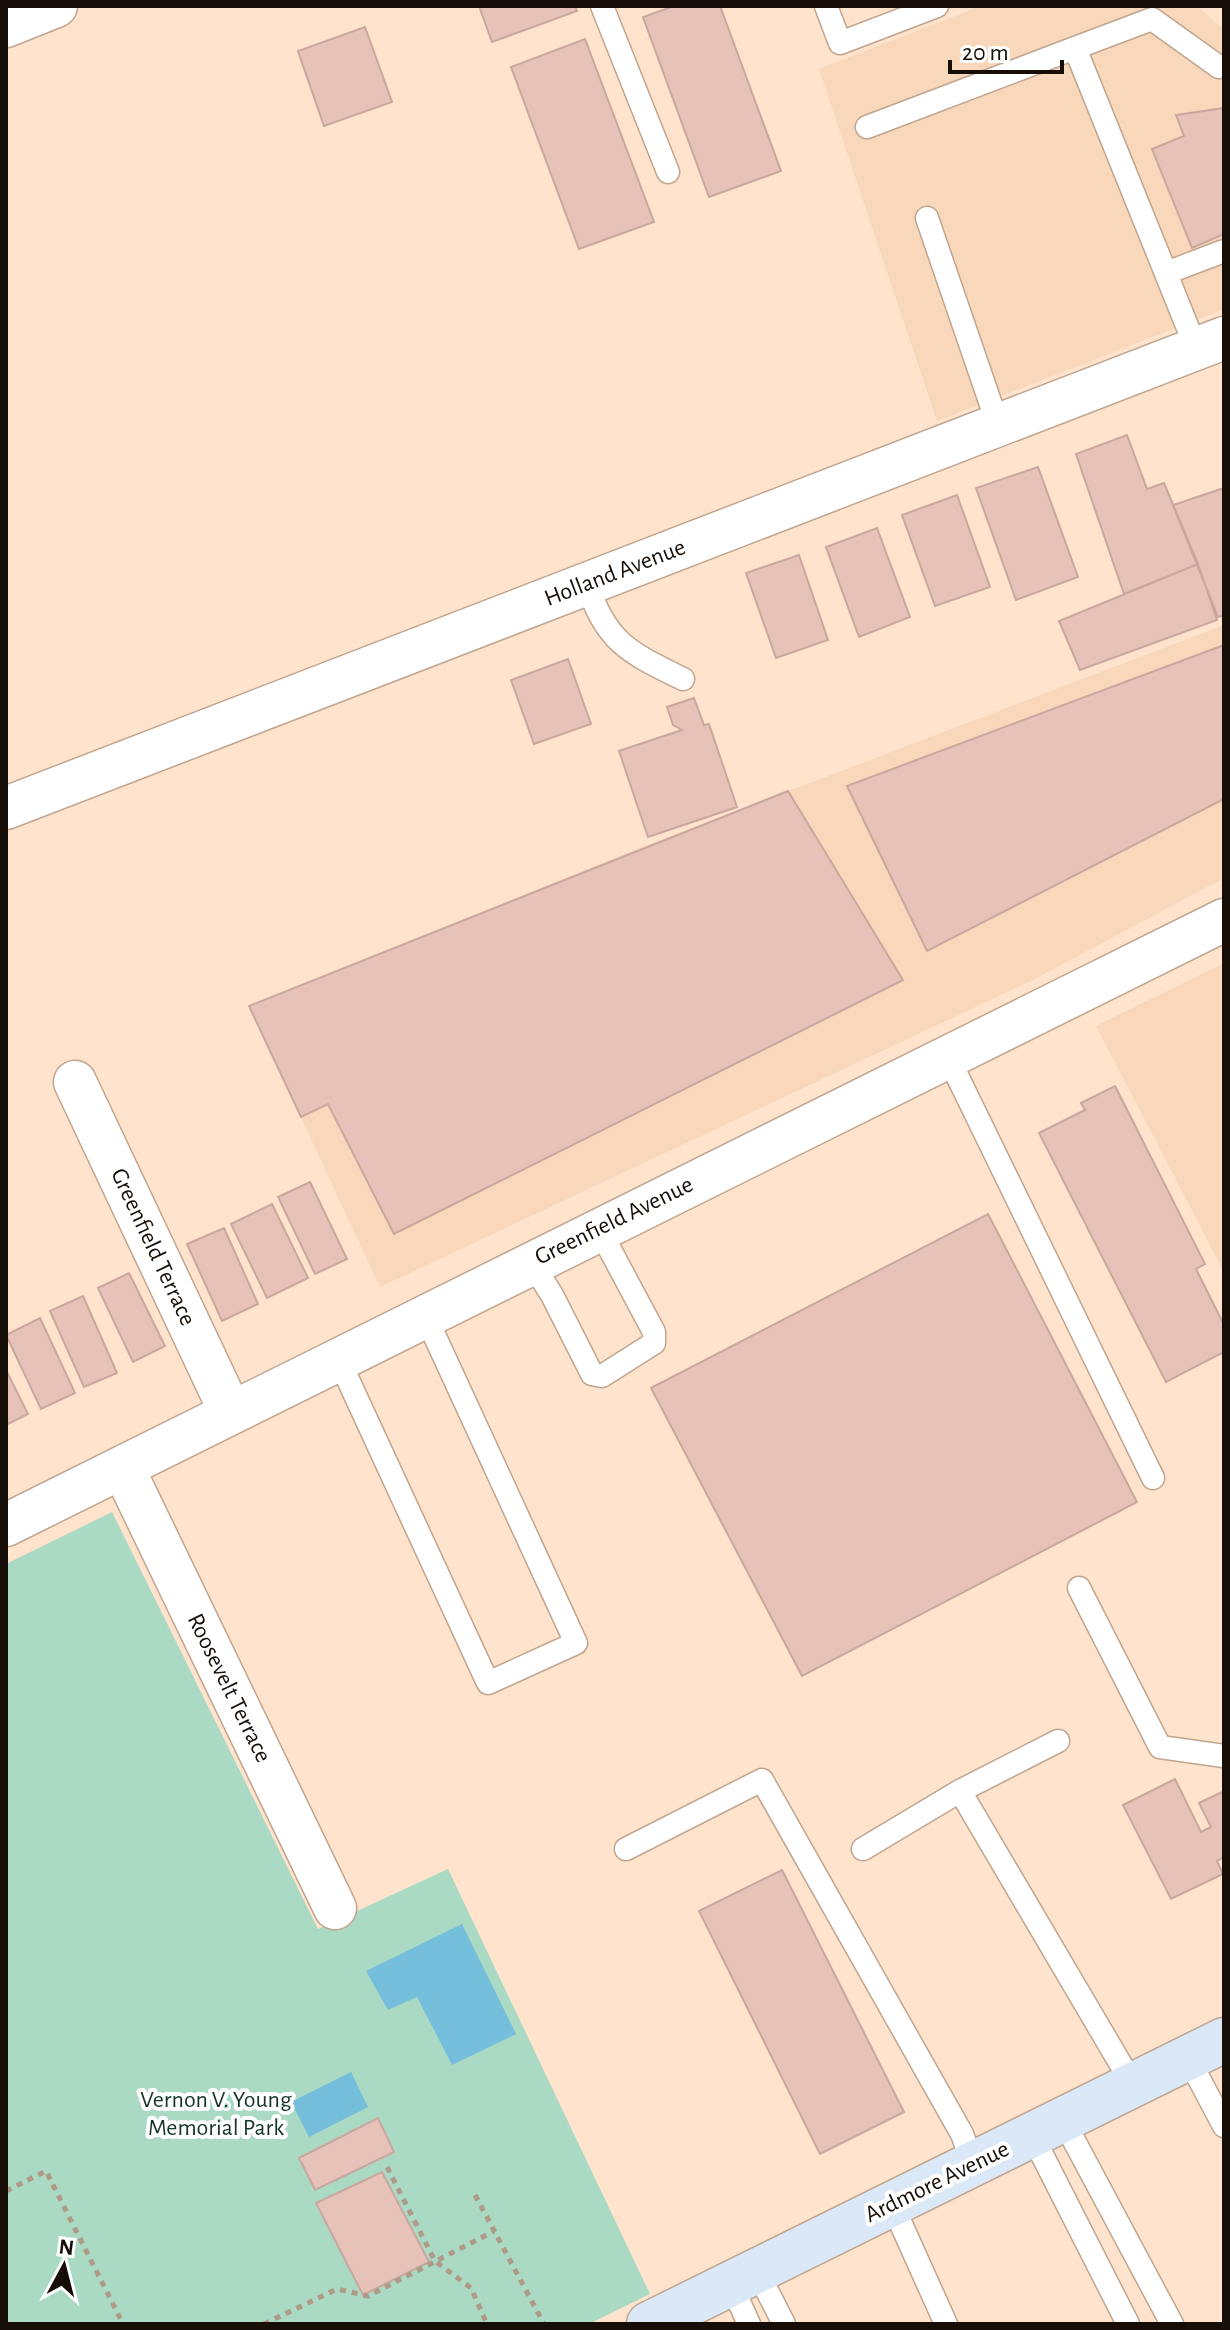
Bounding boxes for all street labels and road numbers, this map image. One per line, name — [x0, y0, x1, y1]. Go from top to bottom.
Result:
street label: Holland Avenue — [541, 535, 689, 611]
street label: Greenfield Terrace — [106, 1165, 200, 1329]
street label: Greenfield Avenue — [531, 1172, 697, 1270]
street label: Roosevelt Terrace — [183, 1610, 275, 1766]
street label: Ardmore Avenue — [861, 2137, 1013, 2227]

